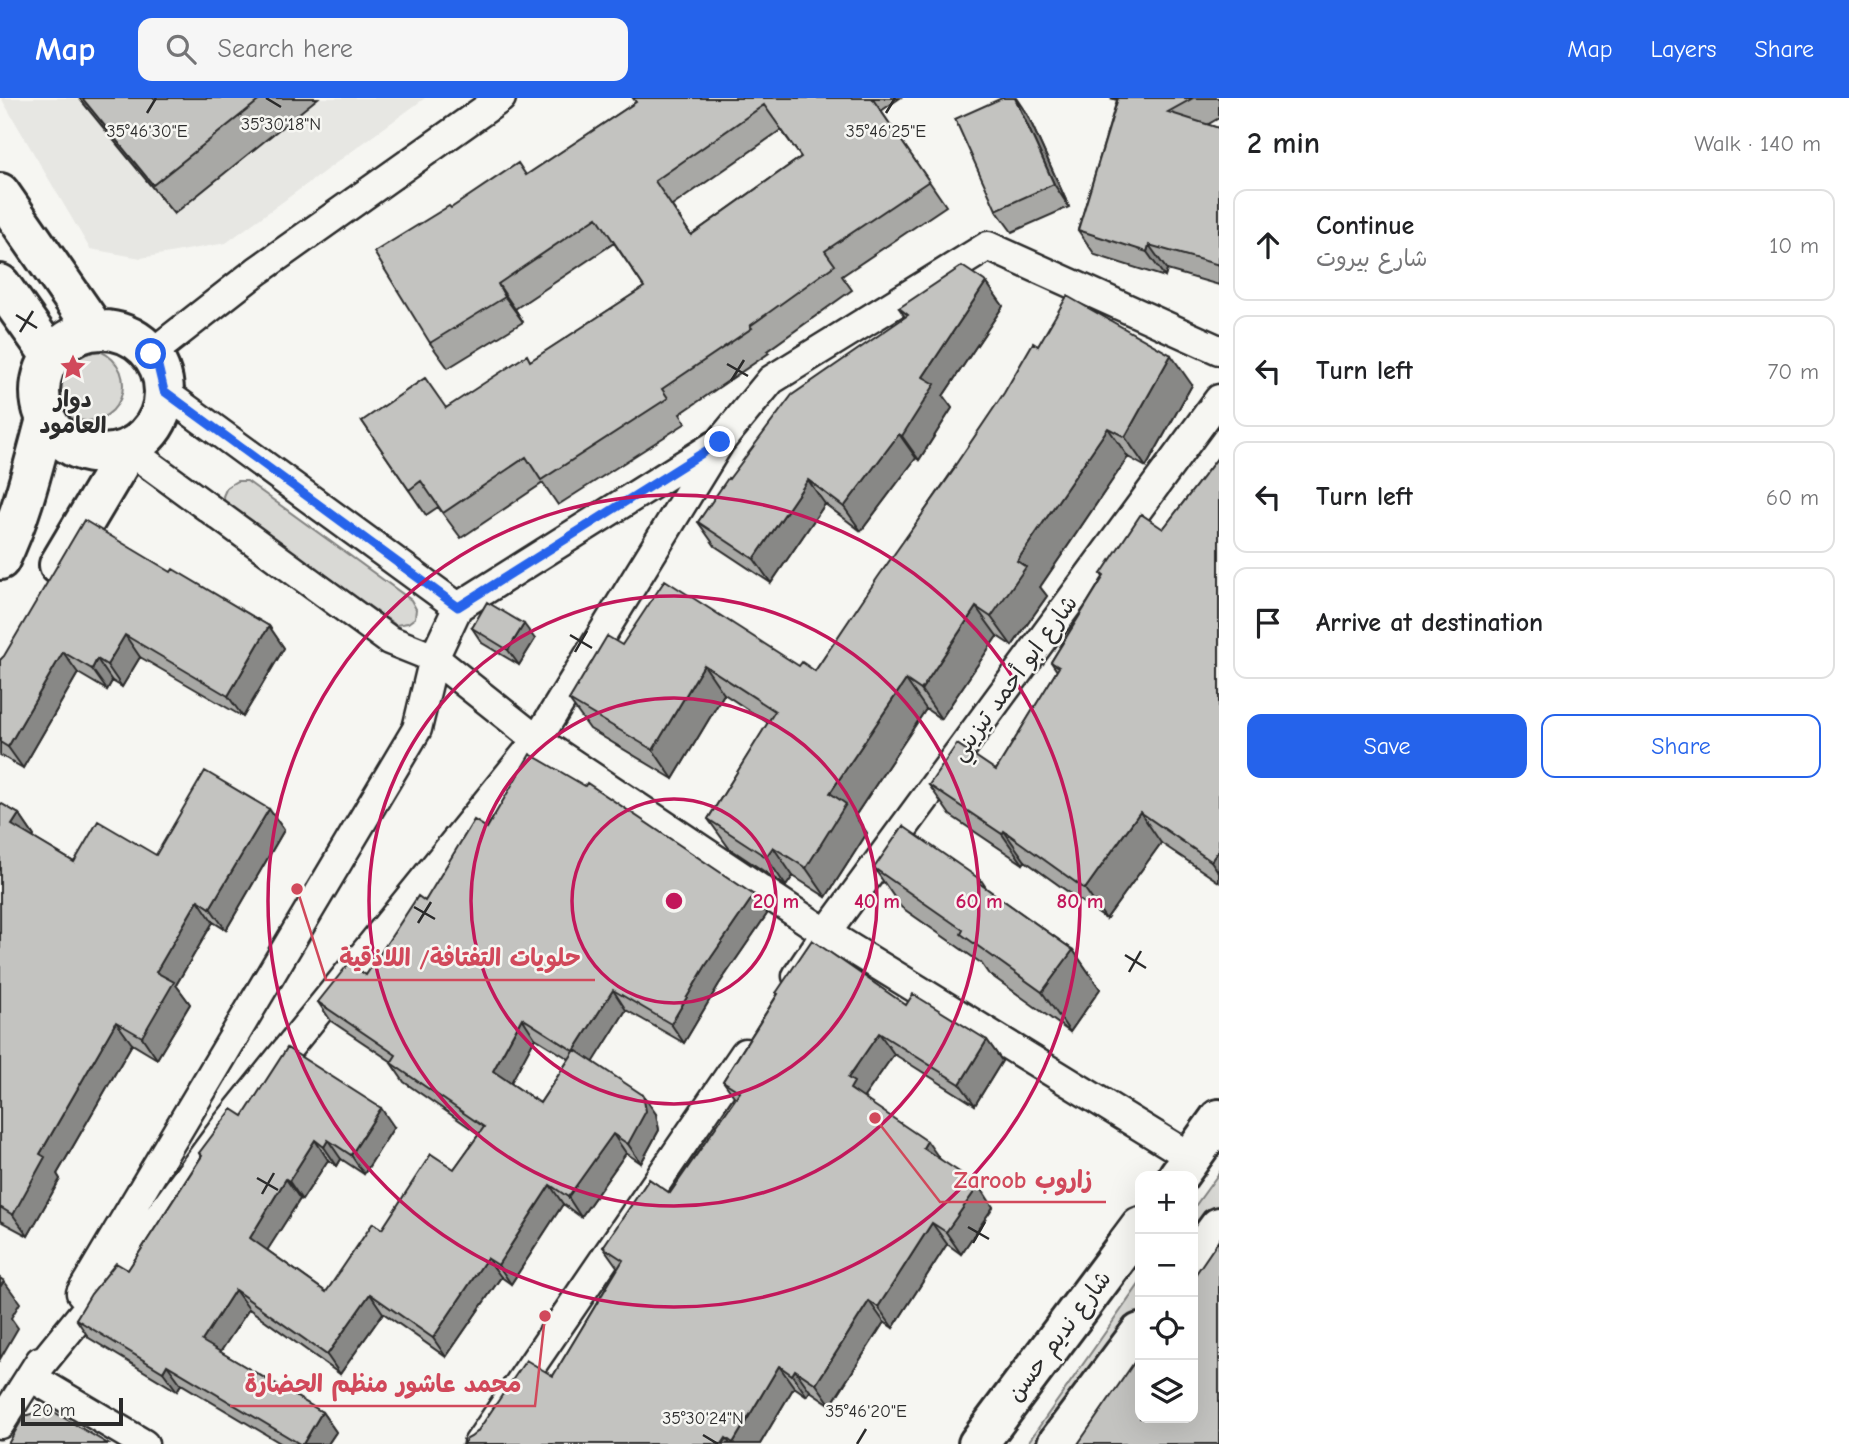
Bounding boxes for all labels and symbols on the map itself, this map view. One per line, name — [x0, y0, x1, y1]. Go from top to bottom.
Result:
text: 35°30'18"N — [241, 114, 321, 135]
text: 35°46'30"E — [106, 121, 188, 142]
text: 35°46'25"E — [846, 121, 926, 142]
route start — [135, 338, 166, 369]
place icon: دوار العامود — [58, 352, 88, 382]
place label: دوار العامود — [40, 386, 106, 440]
route end — [704, 426, 735, 457]
street label: شارع ابو أحمد تيزيني — [944, 589, 1089, 770]
centre of rings — [662, 889, 686, 913]
text: 20 m — [753, 889, 799, 913]
text: 40 m — [854, 889, 900, 913]
text: 60 m — [955, 889, 1003, 913]
text: 80 m — [1057, 889, 1103, 913]
callout: حلويات التفتافة/ اللاذقية — [326, 935, 595, 980]
text: حلويات التفتافة/ اللاذقية — [339, 944, 581, 974]
callout: Zaroob زاروب — [940, 1157, 1106, 1202]
text: Zaroob زاروب — [954, 1166, 1092, 1196]
street label: شارع نديم حسن — [1001, 1265, 1120, 1409]
callout: محمد عاشور منظم الحضارة — [230, 1361, 535, 1406]
text: محمد عاشور منظم الحضارة — [244, 1370, 522, 1402]
scale bar — [21, 1395, 122, 1427]
text: 35°46'20"E — [825, 1401, 907, 1422]
text: 35°30'24"N — [662, 1408, 744, 1429]

